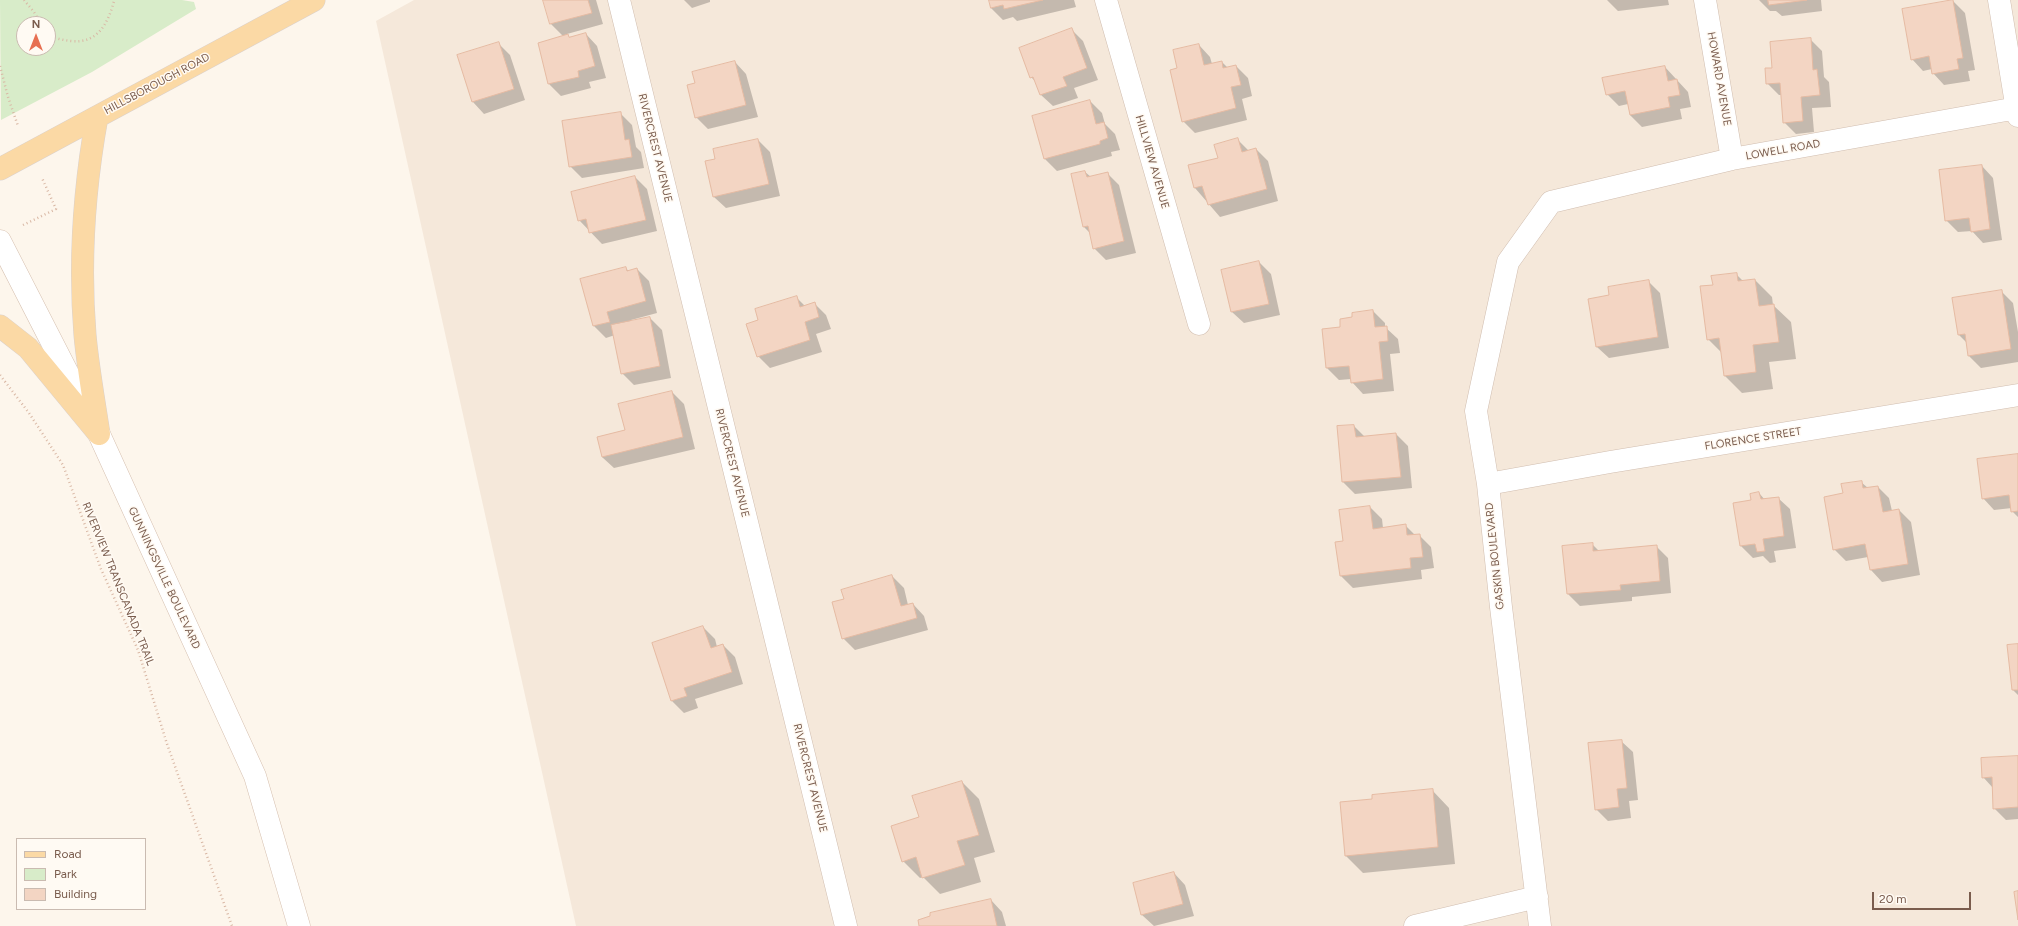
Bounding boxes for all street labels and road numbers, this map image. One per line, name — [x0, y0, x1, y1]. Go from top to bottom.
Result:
street label: HOWARD AVENUE — [1704, 31, 1734, 127]
street label: HILLSBOROUGH ROAD — [102, 51, 212, 117]
street label: RIVERCREST AVENUE — [635, 92, 675, 204]
street label: HILLVIEW AVENUE — [1132, 114, 1172, 210]
street label: LOWELL ROAD — [1745, 137, 1821, 163]
street label: RIVERCREST AVENUE — [712, 407, 752, 519]
street label: FLORENCE STREET — [1704, 425, 1802, 453]
street label: RIVERVIEW TRANSCANADA TRAIL — [79, 500, 157, 668]
street label: GASKIN BOULEVARD — [1483, 502, 1507, 610]
street label: GUNNINGSVILLE BOULEVARD — [125, 505, 203, 651]
street label: RIVERCREST AVENUE — [790, 722, 830, 834]

